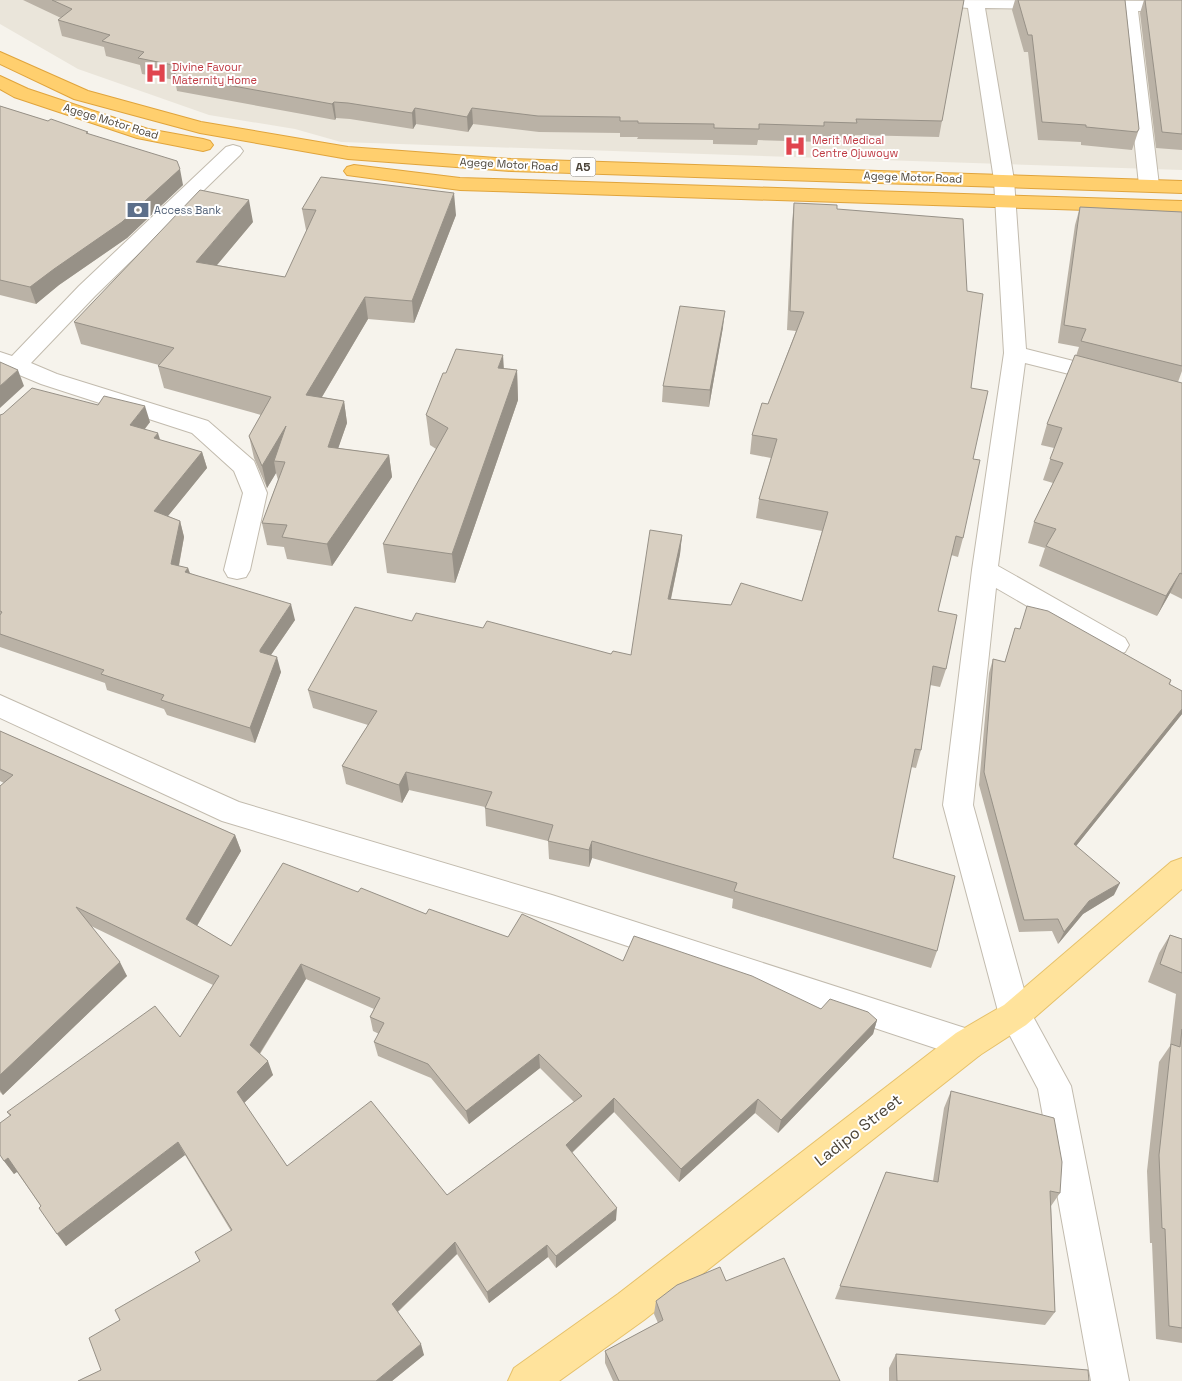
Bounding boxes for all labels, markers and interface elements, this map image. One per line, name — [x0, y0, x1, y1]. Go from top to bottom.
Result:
hospital icon: Divine Favour Maternity Home — [143, 60, 169, 86]
place label: Divine Favour Maternity Home — [172, 60, 257, 87]
street label: Agege Motor Road — [62, 100, 160, 142]
hospital icon: Merit Medical Centre Ojuwoyw — [782, 133, 808, 159]
place label: Merit Medical Centre Ojuwoyw — [812, 133, 899, 160]
street label: Agege Motor Road — [459, 154, 559, 174]
road number: A5 — [570, 158, 596, 176]
street label: Agege Motor Road — [863, 168, 963, 186]
bank icon: Access Bank — [125, 197, 151, 223]
place label: Access Bank — [154, 203, 221, 217]
street label: Ladipo Street — [810, 1089, 906, 1171]

